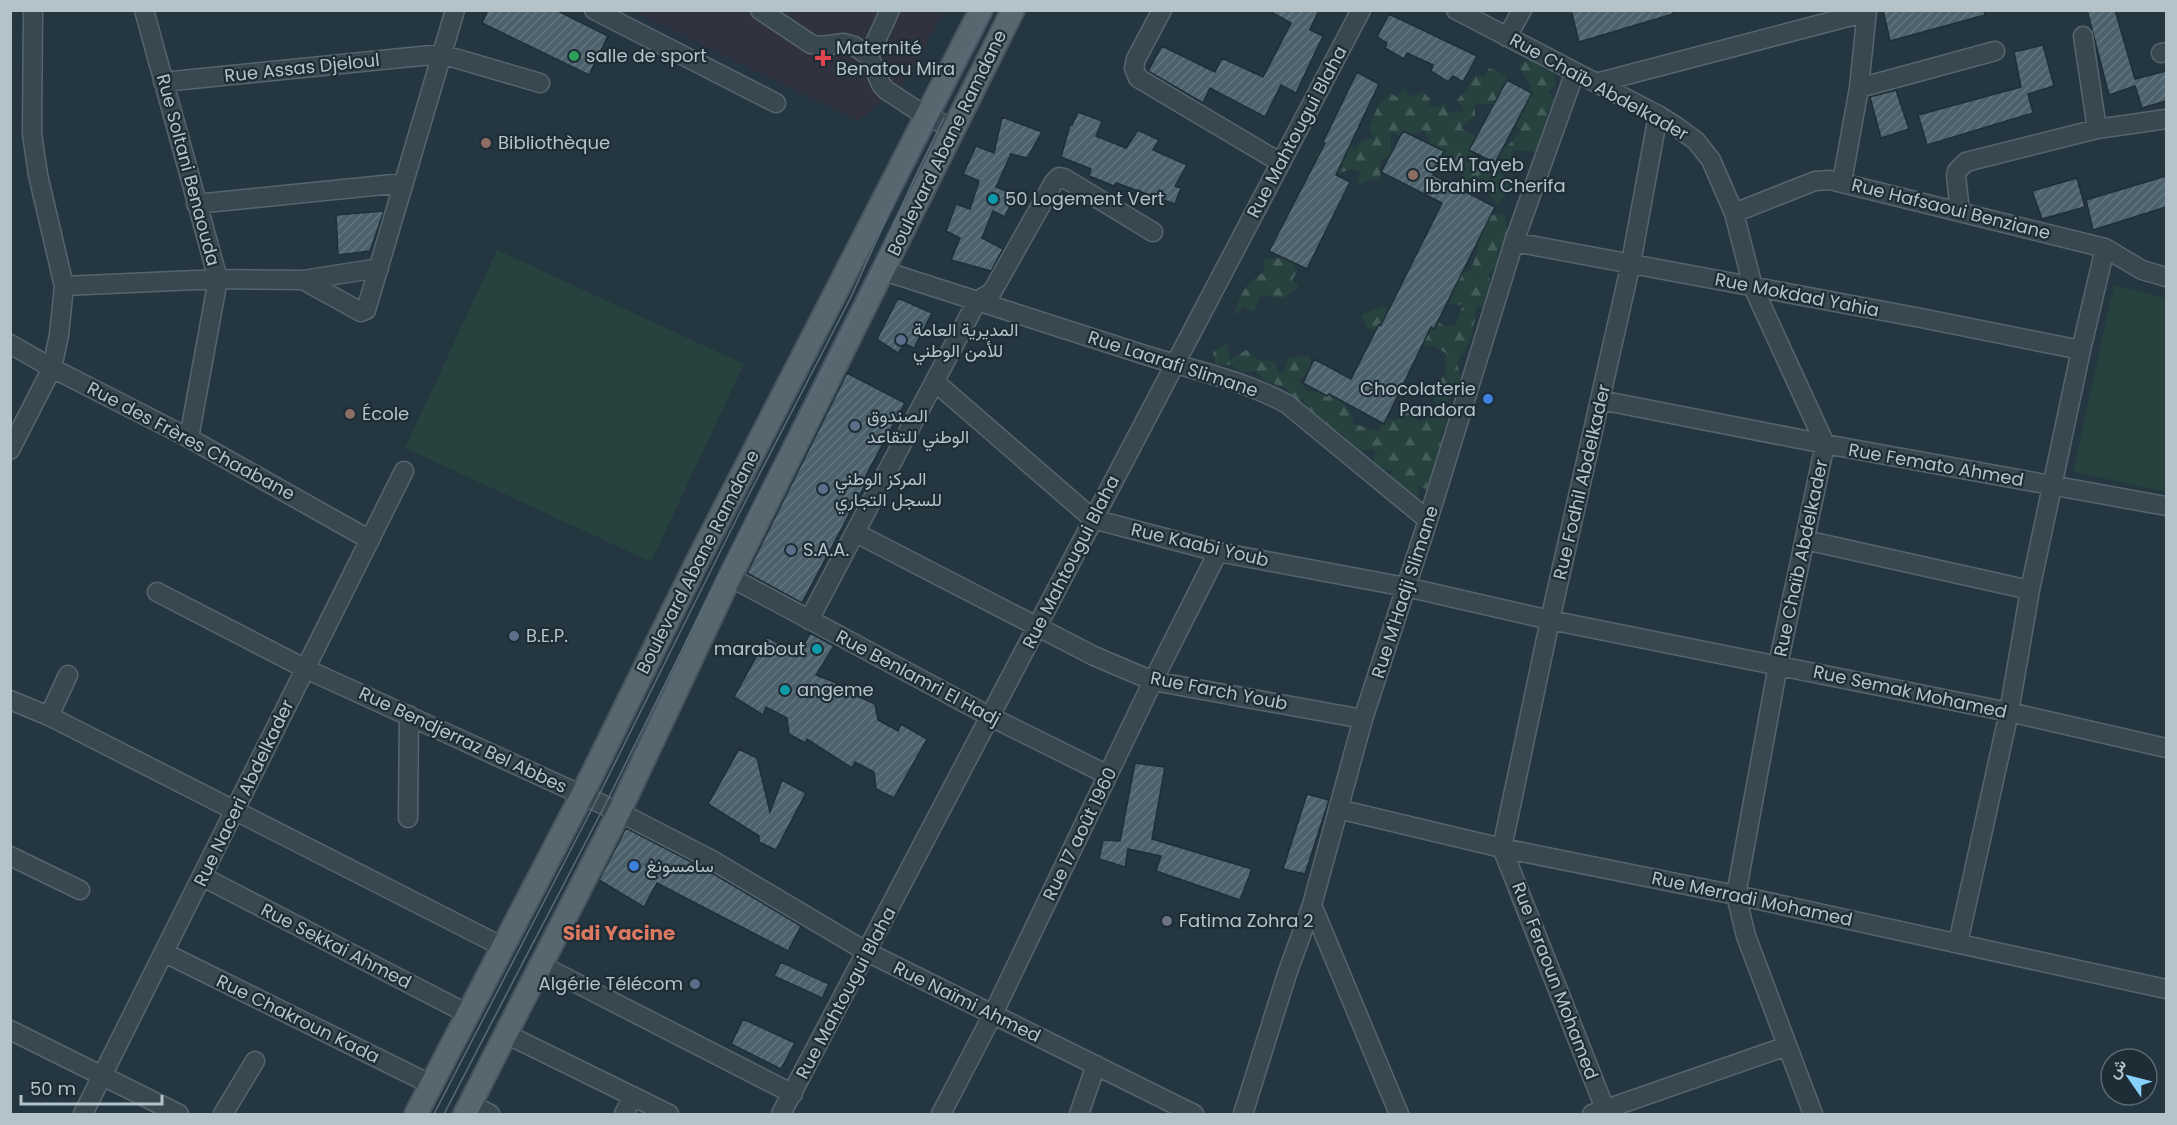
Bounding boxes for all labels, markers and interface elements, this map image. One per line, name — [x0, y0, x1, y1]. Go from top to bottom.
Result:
street label: Boulevard Abane Ramdane — [881, 26, 1012, 260]
street label: Rue Chaïb Abdelkader — [1505, 27, 1693, 146]
place label: Maternité Benatou Mira — [836, 35, 955, 81]
street label: Rue Mahtougui Blaha — [1241, 41, 1353, 222]
place label: salle de sport — [586, 43, 707, 68]
street label: Rue Assas Djeloul — [223, 47, 381, 88]
marker: salle de sport — [567, 49, 581, 63]
marker: Maternité Benatou Mira — [814, 49, 832, 67]
street label: Rue Soltani Benaouda — [151, 71, 226, 269]
place label: Bibliothèque — [498, 130, 610, 155]
marker: Bibliothèque — [479, 136, 493, 150]
place label: CEM Tayeb Ibrahim Cherifa — [1425, 152, 1566, 198]
marker: CEM Tayeb Ibrahim Cherifa — [1406, 168, 1420, 182]
street label: Rue Hafsaoui Benziane — [1849, 172, 2053, 245]
place label: 50 Logement Vert — [1005, 186, 1164, 211]
marker: 50 Logement Vert — [986, 192, 1000, 206]
street label: Rue Mokdad Yahia — [1713, 266, 1881, 323]
place label: المديرية العامة للأمن الوطني — [913, 317, 1018, 366]
street label: Rue Laarafi Slimane — [1085, 324, 1261, 403]
marker: المديرية العامة للأمن الوطني — [894, 333, 908, 347]
street label: Rue des Frères Chaabane — [83, 375, 299, 506]
place label: Chocolaterie Pandora — [1360, 376, 1476, 422]
street label: Rue Fodhil Abdelkader — [1547, 381, 1616, 582]
marker: Chocolaterie Pandora — [1481, 392, 1495, 406]
place label: École — [362, 401, 409, 426]
place label: الصندوق الوطني للتقاعد — [867, 403, 969, 452]
marker: École — [343, 407, 357, 421]
marker: الصندوق الوطني للتقاعد — [848, 419, 862, 433]
street label: Rue Femato Ahmed — [1846, 437, 2026, 492]
street label: Boulevard Abane Ramdane — [630, 446, 765, 678]
street label: Rue Chaïb Abdelkader — [1767, 457, 1834, 659]
place label: المركز الوطني للسجل التجاري — [835, 466, 942, 515]
street label: Rue Mahtougui Blaha — [1016, 471, 1125, 653]
marker: المركز الوطني للسجل التجاري — [816, 482, 830, 496]
street label: Rue M'Hadji Slimane — [1365, 502, 1444, 681]
street label: Rue Kaabi Youb — [1129, 517, 1271, 573]
place label: S.A.A. — [803, 537, 849, 562]
marker: S.A.A. — [784, 543, 798, 557]
place label: B.E.P. — [526, 623, 568, 648]
street label: Rue Benlamri El Hadj — [832, 624, 1005, 732]
marker: B.E.P. — [507, 629, 521, 643]
place label: marabout — [714, 636, 805, 661]
marker: marabout — [810, 642, 824, 656]
street label: Rue Semak Mohamed — [1811, 659, 2009, 724]
street label: Rue Farch Youb — [1148, 665, 1290, 716]
place label: angeme — [797, 677, 874, 702]
street label: Rue Bendjerraz Bel Abbes — [355, 680, 571, 799]
marker: angeme — [778, 683, 792, 697]
street label: Rue Naceri Abdelkader — [187, 695, 300, 890]
street label: Rue 17 août 1960 — [1036, 763, 1123, 905]
place label: سامسونغ — [646, 853, 714, 878]
marker: سامسونغ — [627, 859, 641, 873]
street label: Rue Merradi Mohamed — [1649, 865, 1855, 932]
street label: Rue Feraoun Mohamed — [1506, 879, 1605, 1083]
street label: Rue Sekkai Ahmed — [257, 897, 416, 994]
street label: Rue Mahtougui Blaha — [790, 902, 902, 1083]
place label: Fatima Zohra 2 — [1179, 908, 1314, 933]
marker: Fatima Zohra 2 — [1160, 914, 1174, 928]
district label: Sidi Yacine — [563, 919, 675, 947]
street label: Rue Naïmi Ahmed — [889, 955, 1045, 1048]
street label: Rue Chakroun Kada — [212, 968, 384, 1069]
place label: Algérie Télécom — [539, 971, 683, 996]
marker: Algérie Télécom — [688, 977, 702, 991]
north arrow — [2099, 1047, 2159, 1107]
text: ش — [2102, 1054, 2132, 1083]
scale bar — [21, 1068, 162, 1106]
text: 50 m — [30, 1076, 76, 1101]

